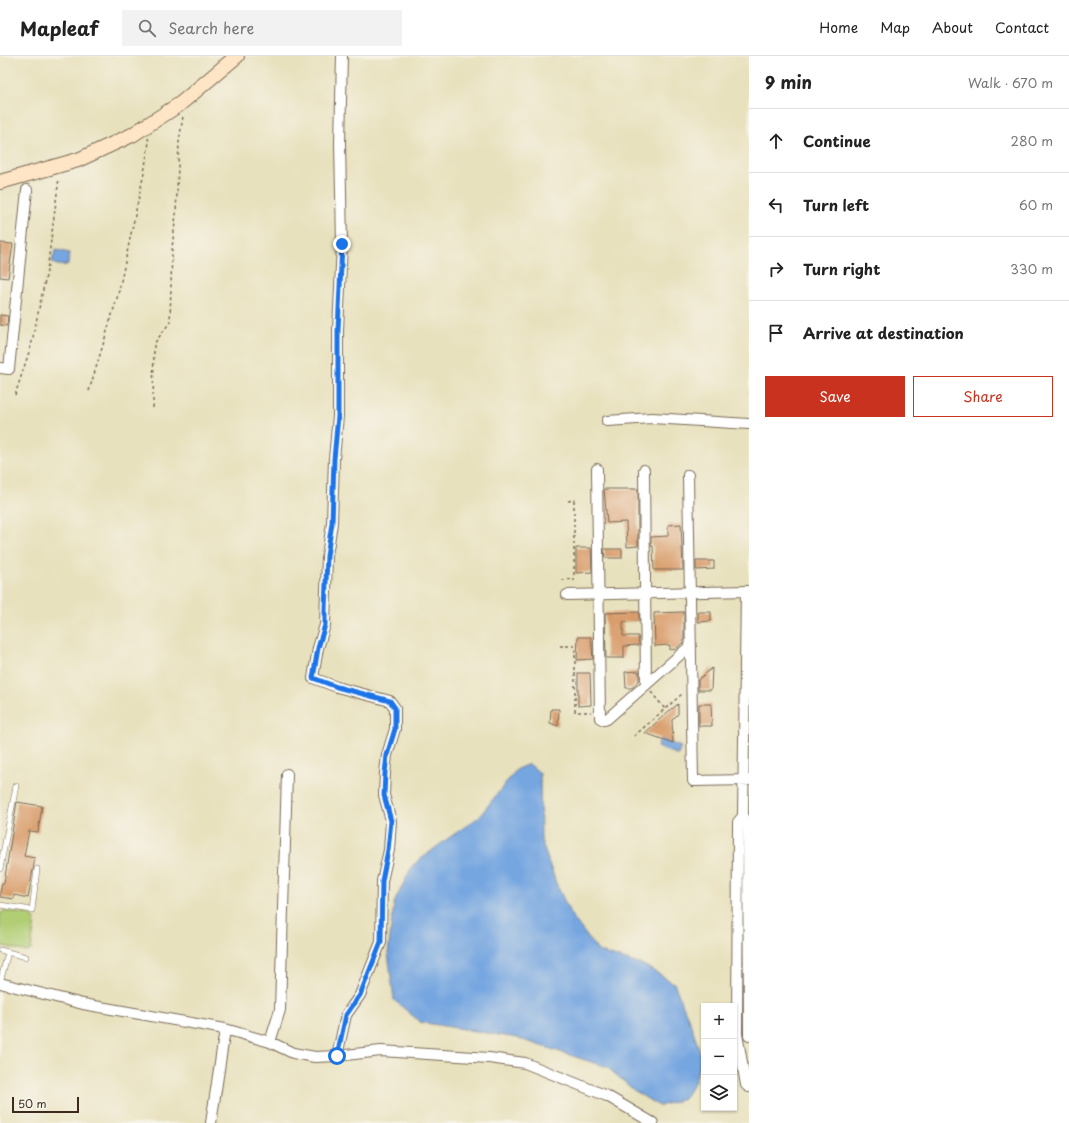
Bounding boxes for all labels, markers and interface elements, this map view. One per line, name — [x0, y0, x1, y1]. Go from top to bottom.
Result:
search box — [122, 10, 402, 46]
text: Mapleaf — [20, 14, 98, 42]
text: Search here — [168, 16, 254, 39]
icon: search — [136, 17, 158, 39]
text: Home — [819, 17, 858, 38]
text: Map — [880, 17, 910, 38]
text: About — [932, 17, 973, 38]
text: Contact — [995, 17, 1049, 38]
text: 9 min — [765, 69, 812, 95]
text: Walk · 670 m — [968, 73, 1053, 92]
text: Continue — [803, 129, 871, 152]
icon: ahead — [765, 130, 787, 152]
text: 280 m — [1011, 131, 1053, 150]
text: Turn left — [803, 193, 869, 216]
icon: left — [765, 194, 787, 216]
text: 60 m — [1019, 195, 1053, 214]
route end — [333, 235, 351, 253]
text: Turn right — [803, 257, 880, 280]
icon: right — [765, 258, 787, 280]
text: 330 m — [1010, 259, 1053, 278]
text: Arrive at destination — [803, 321, 964, 344]
icon: arrive — [765, 322, 787, 344]
button: Save — [765, 376, 905, 417]
button: Share — [913, 376, 1053, 417]
map controls — [701, 1003, 737, 1111]
button: + — [701, 1003, 737, 1039]
button: − — [701, 1039, 737, 1075]
route start — [328, 1047, 346, 1065]
button: layers — [701, 1075, 737, 1111]
scale bar — [12, 1095, 79, 1114]
text: 50 m — [18, 1095, 47, 1112]

